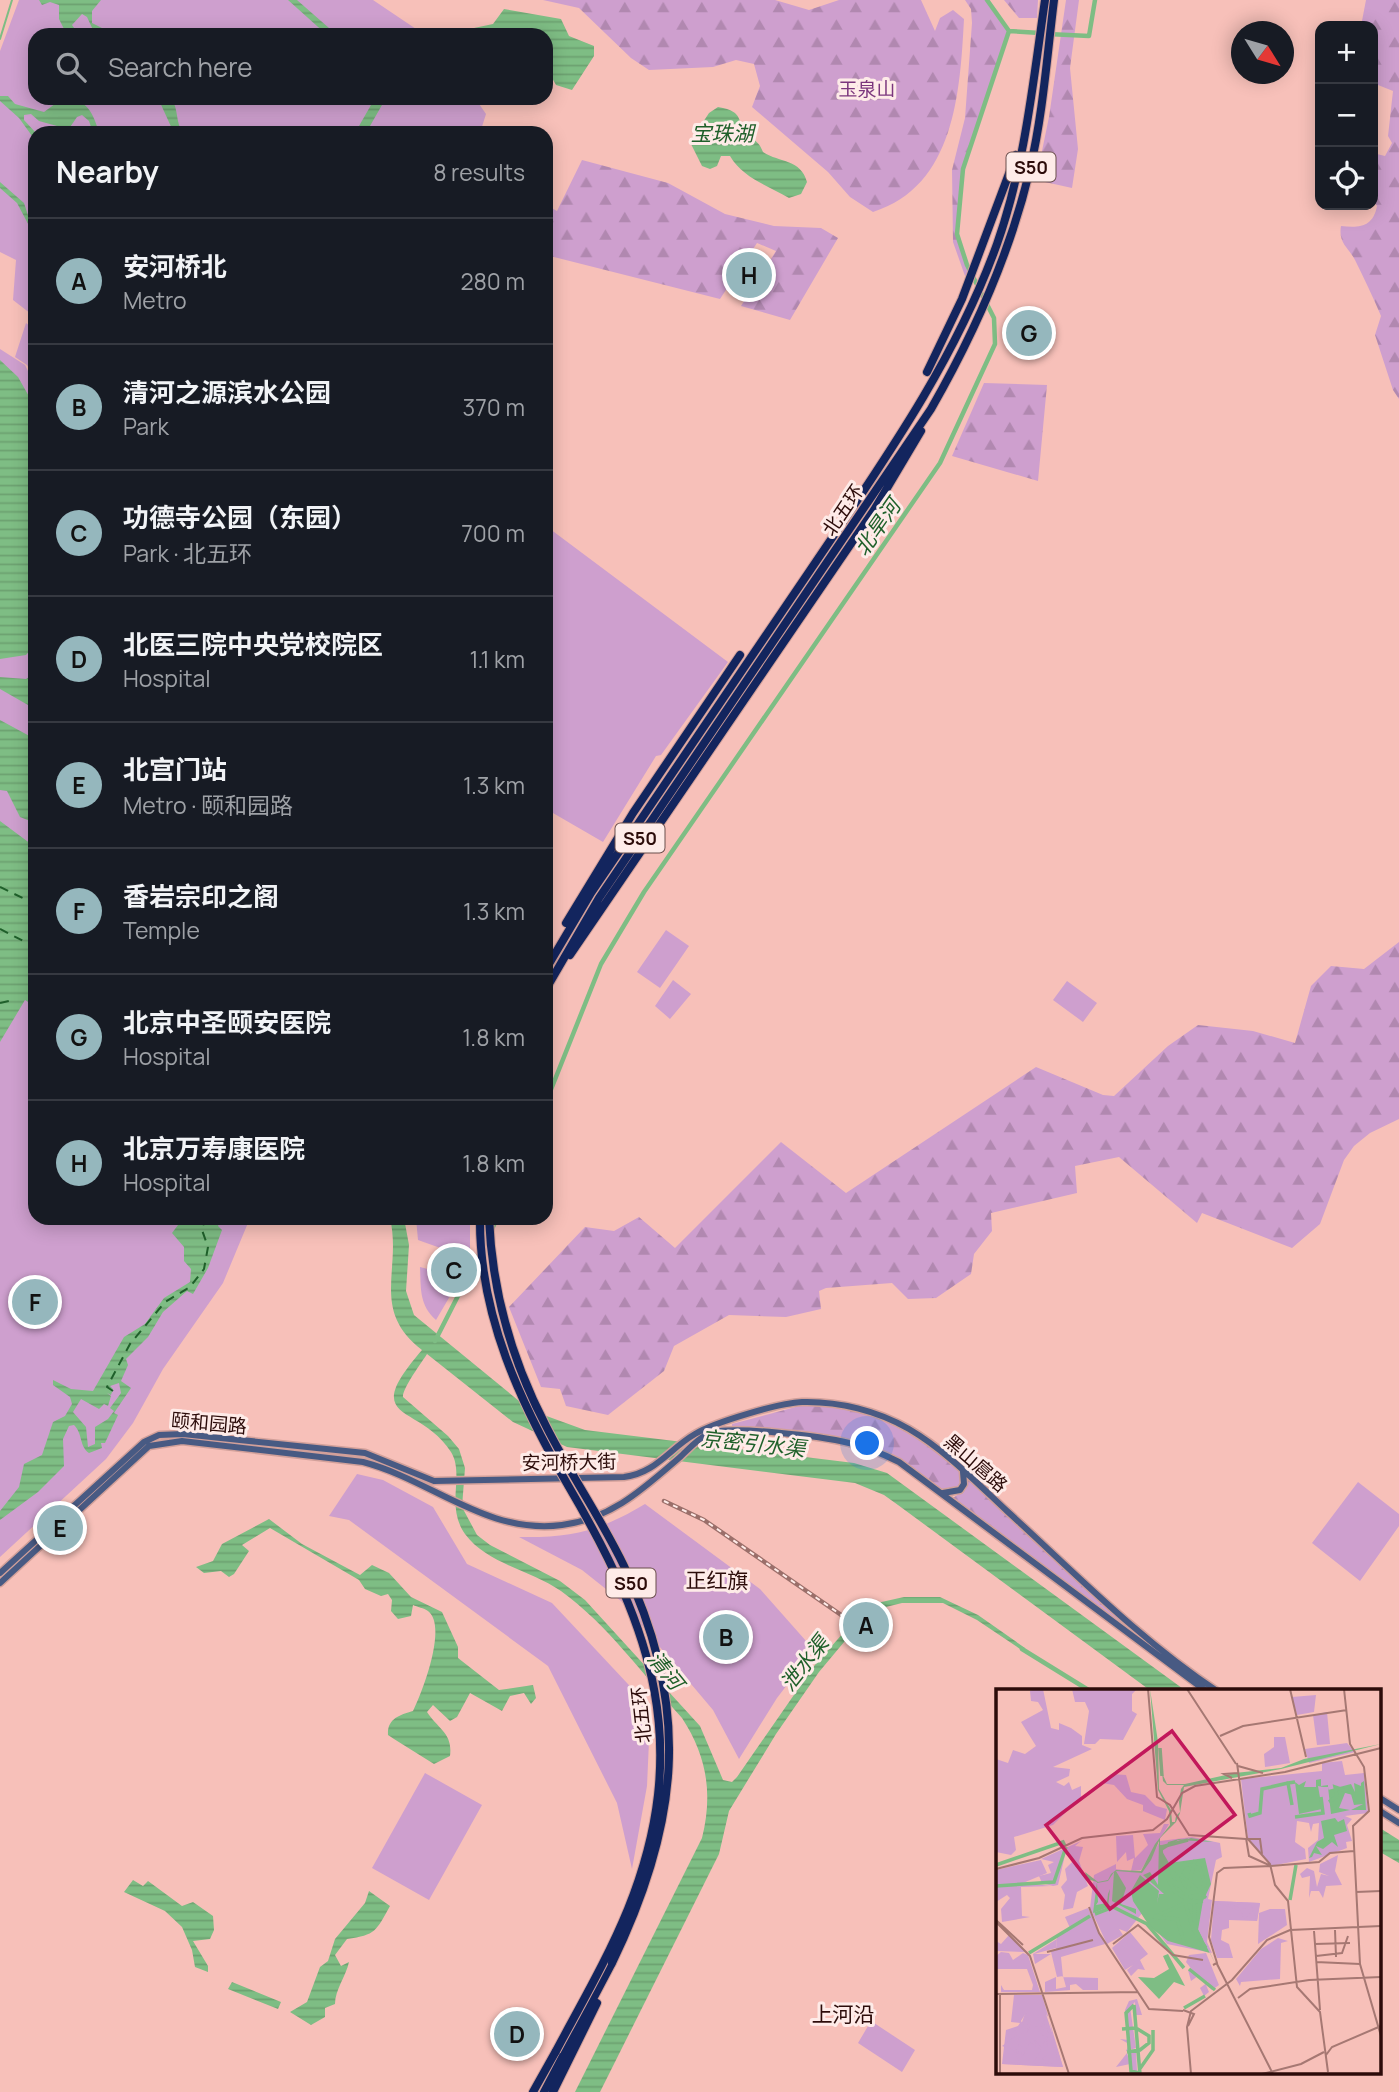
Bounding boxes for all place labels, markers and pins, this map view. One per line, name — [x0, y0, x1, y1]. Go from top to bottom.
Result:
pin: H — [726, 249, 772, 301]
pin: G — [1006, 307, 1052, 359]
pin: C — [431, 1244, 477, 1296]
pin: F — [12, 1276, 58, 1328]
pin: E — [37, 1502, 83, 1554]
pin: A — [843, 1599, 889, 1651]
pin: B — [703, 1611, 749, 1663]
pin: D — [494, 2008, 540, 2060]

